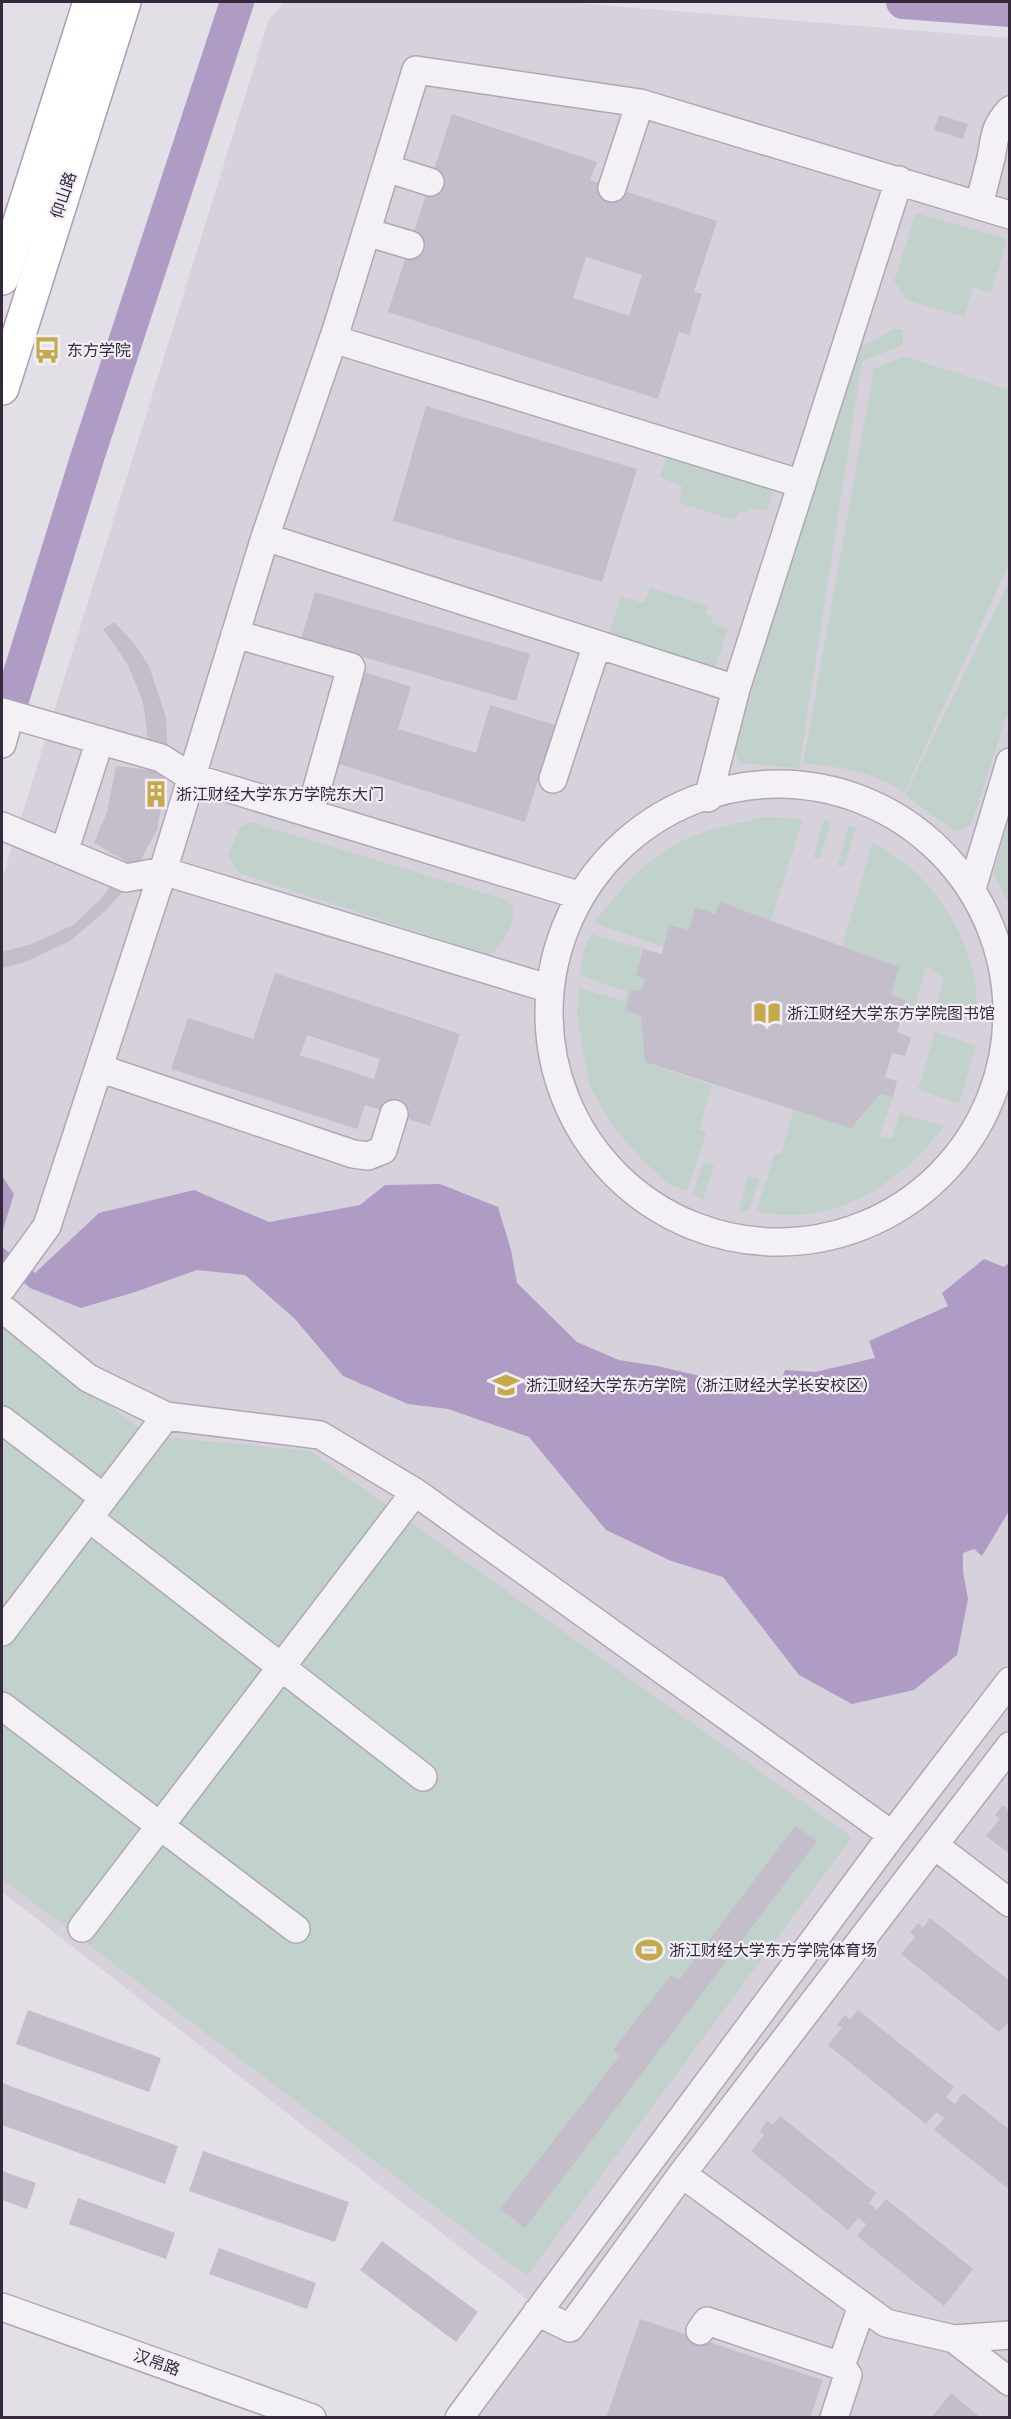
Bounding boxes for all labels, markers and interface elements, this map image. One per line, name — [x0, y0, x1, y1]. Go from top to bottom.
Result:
street label: 仰山路 — [45, 169, 81, 221]
bus stop icon: 东方学院 — [32, 335, 62, 365]
place label: 东方学院 — [67, 339, 131, 361]
building icon: 浙江财经大学东方学院东大门 — [141, 779, 171, 809]
place label: 浙江财经大学东方学院东大门 — [176, 783, 384, 805]
library icon: 浙江财经大学东方学院图书馆 — [752, 998, 782, 1028]
place label: 浙江财经大学东方学院图书馆 — [787, 1002, 995, 1024]
school or university icon: 浙江财经大学东方学院（浙江财经大学长安校区） — [491, 1370, 521, 1400]
place label: 浙江财经大学东方学院（浙江财经大学长安校区） — [526, 1374, 878, 1396]
sports icon: 浙江财经大学东方学院体育场 — [634, 1935, 664, 1965]
place label: 浙江财经大学东方学院体育场 — [669, 1939, 877, 1961]
street label: 汉帛路 — [131, 2343, 183, 2381]

